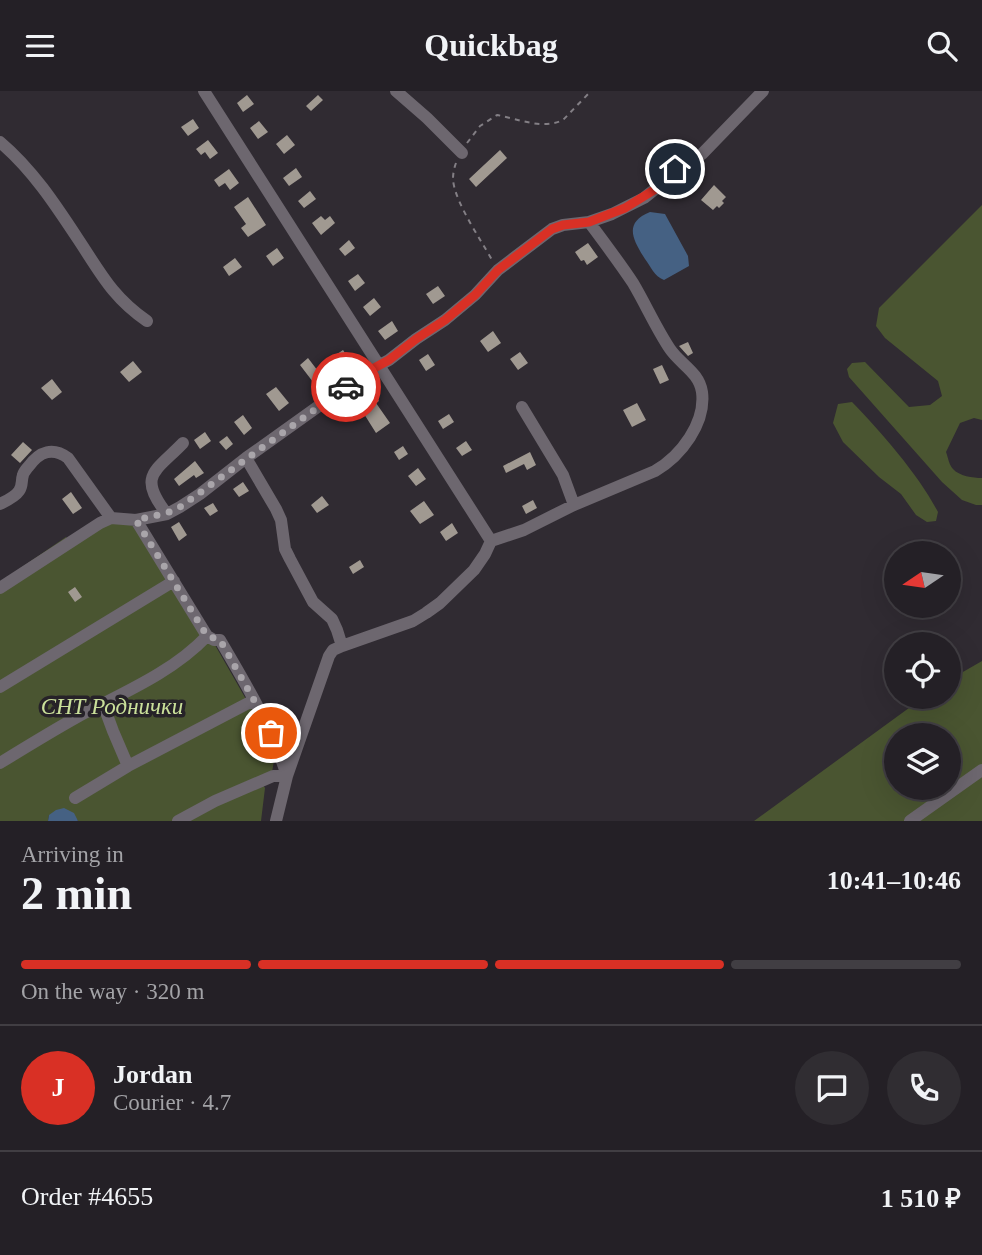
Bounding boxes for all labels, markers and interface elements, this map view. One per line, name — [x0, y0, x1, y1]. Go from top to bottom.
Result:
icon: menu — [21, 27, 59, 65]
text: Quickbag — [424, 27, 558, 63]
icon: search — [923, 27, 961, 65]
pin — [645, 139, 705, 199]
icon: home — [656, 150, 694, 188]
courier — [311, 352, 381, 422]
icon: car — [327, 368, 365, 406]
north arrow — [884, 541, 961, 618]
map controls — [884, 541, 961, 800]
button: locate — [884, 632, 961, 709]
park label: СНТ Роднички — [41, 694, 183, 719]
pin — [241, 703, 301, 763]
icon: bag — [252, 714, 290, 752]
button: layers — [884, 723, 961, 800]
text: Arriving in — [21, 842, 124, 867]
text: 10:41–10:46 — [827, 866, 961, 895]
text: 2 min — [21, 868, 132, 919]
text: On the way · 320 m — [21, 979, 204, 1004]
button: chat — [795, 1051, 869, 1125]
button: phone — [887, 1051, 961, 1125]
text: Jordan — [113, 1060, 192, 1089]
text: J — [52, 1073, 65, 1102]
text: Courier · 4.7 — [113, 1090, 231, 1115]
text: Order #4655 — [21, 1182, 153, 1211]
text: 1 510 ₽ — [881, 1184, 961, 1213]

